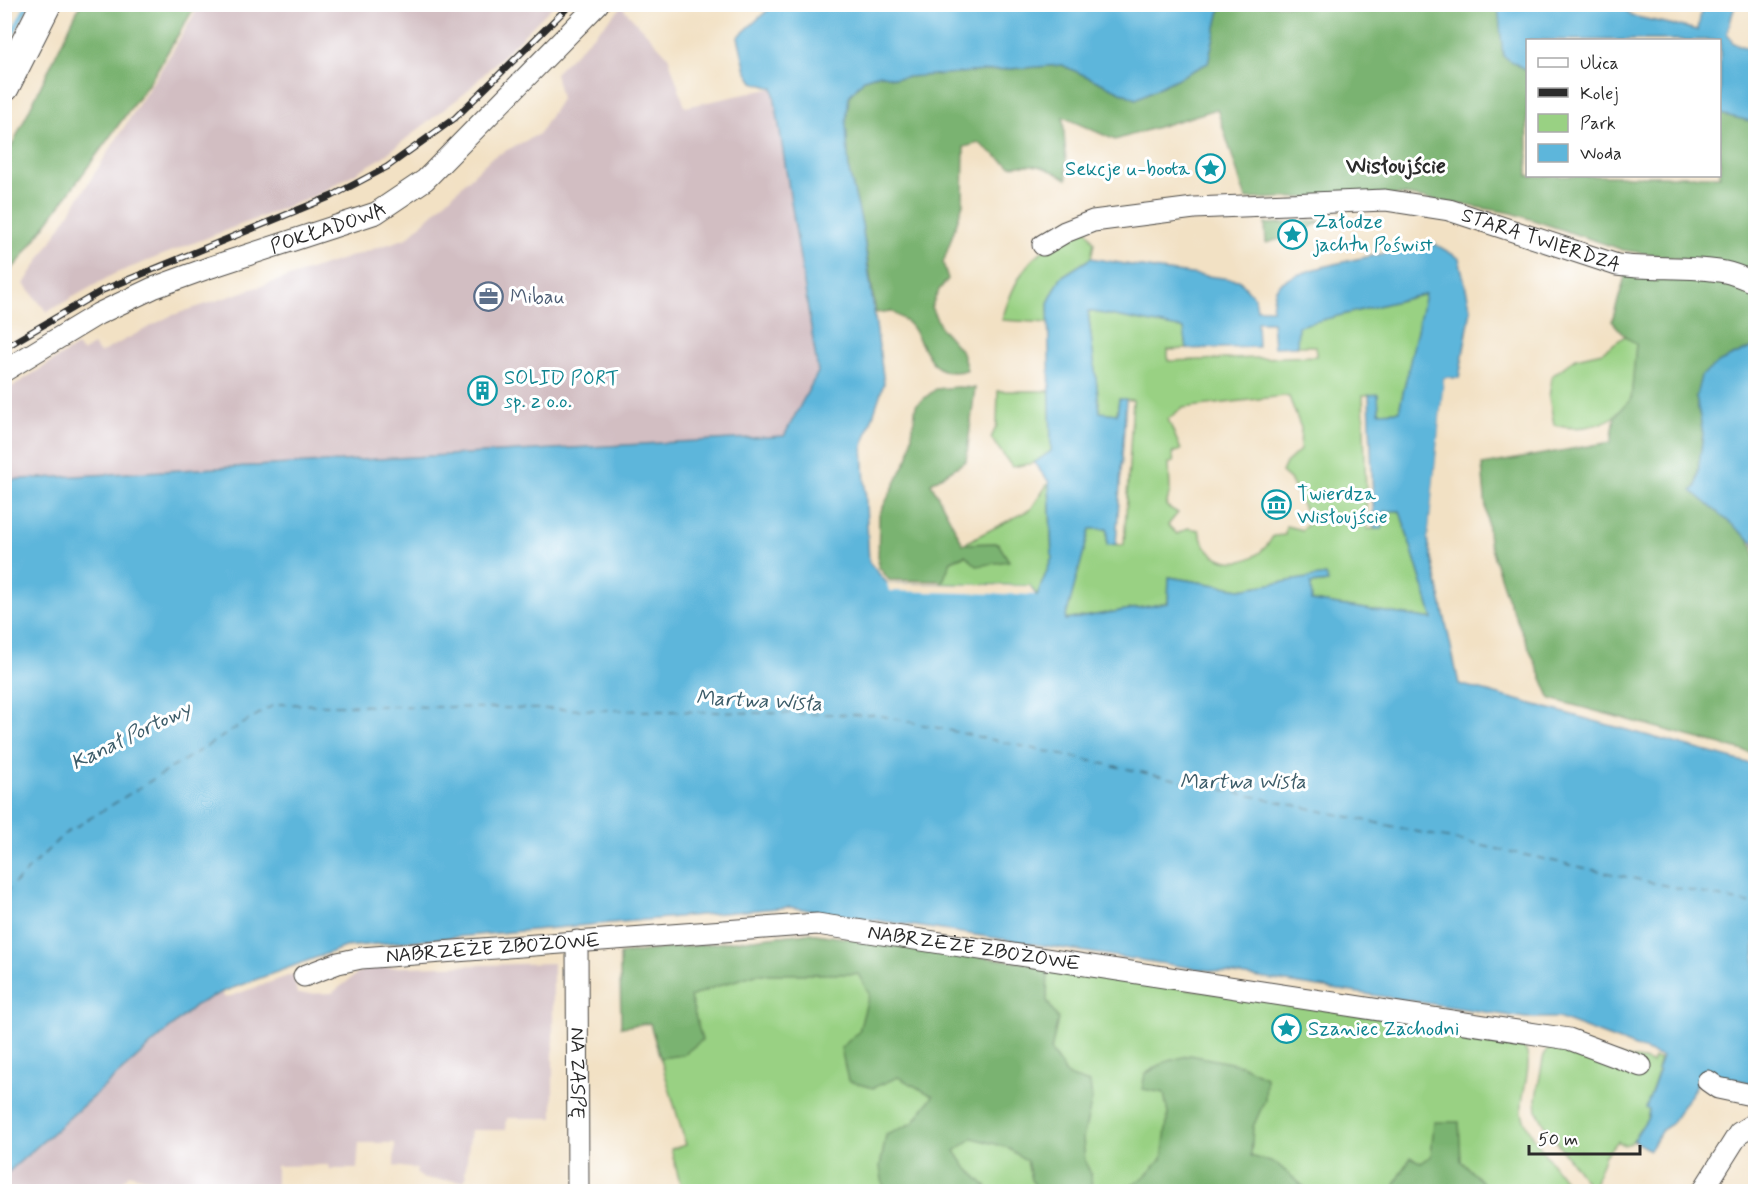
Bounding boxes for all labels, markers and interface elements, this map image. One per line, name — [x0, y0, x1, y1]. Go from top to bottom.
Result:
legend — [1526, 39, 1721, 177]
text: Ulica — [1580, 52, 1619, 76]
text: Kolej — [1580, 82, 1618, 106]
text: Park — [1580, 112, 1616, 136]
text: Woda — [1580, 142, 1622, 166]
place icon: Sekcje u-boota — [1195, 153, 1227, 185]
district label: Wisłoujście — [1345, 153, 1446, 181]
place label: Sekcje u-boota — [1065, 156, 1191, 183]
street label: POKŁADOWA — [267, 196, 392, 260]
street label: STARA TWIERDZA — [1458, 201, 1624, 279]
place label: Załodze jachtu Poświst — [1312, 209, 1433, 259]
place icon: Załodze jachtu Poświst — [1276, 218, 1308, 250]
office icon: Mibau — [473, 281, 505, 313]
place label: Mibau — [510, 284, 565, 311]
place label: SOLID PORT sp. z o.o. — [504, 365, 619, 415]
building icon: SOLID PORT sp. z o.o. — [467, 374, 499, 406]
place label: Twierdza Wisłoujście — [1297, 481, 1388, 531]
museum icon: Twierdza Wisłoujście — [1260, 489, 1292, 521]
water label: Martwa Wisła — [695, 684, 823, 718]
water label: Kanał Portowy — [66, 694, 197, 777]
water label: Martwa Wisła — [1180, 768, 1307, 796]
street label: NABRZEŻE ZBOŻOWE — [866, 918, 1082, 978]
street label: NABRZEŻE ZBOŻOWE — [385, 927, 601, 970]
place icon: Szaniec Zachodni — [1271, 1013, 1303, 1045]
place label: Szaniec Zachodni — [1308, 1016, 1459, 1043]
street label: NA ZASPĘ — [564, 1027, 591, 1119]
scale bar — [1529, 1118, 1640, 1156]
text: 50 m — [1538, 1128, 1578, 1152]

